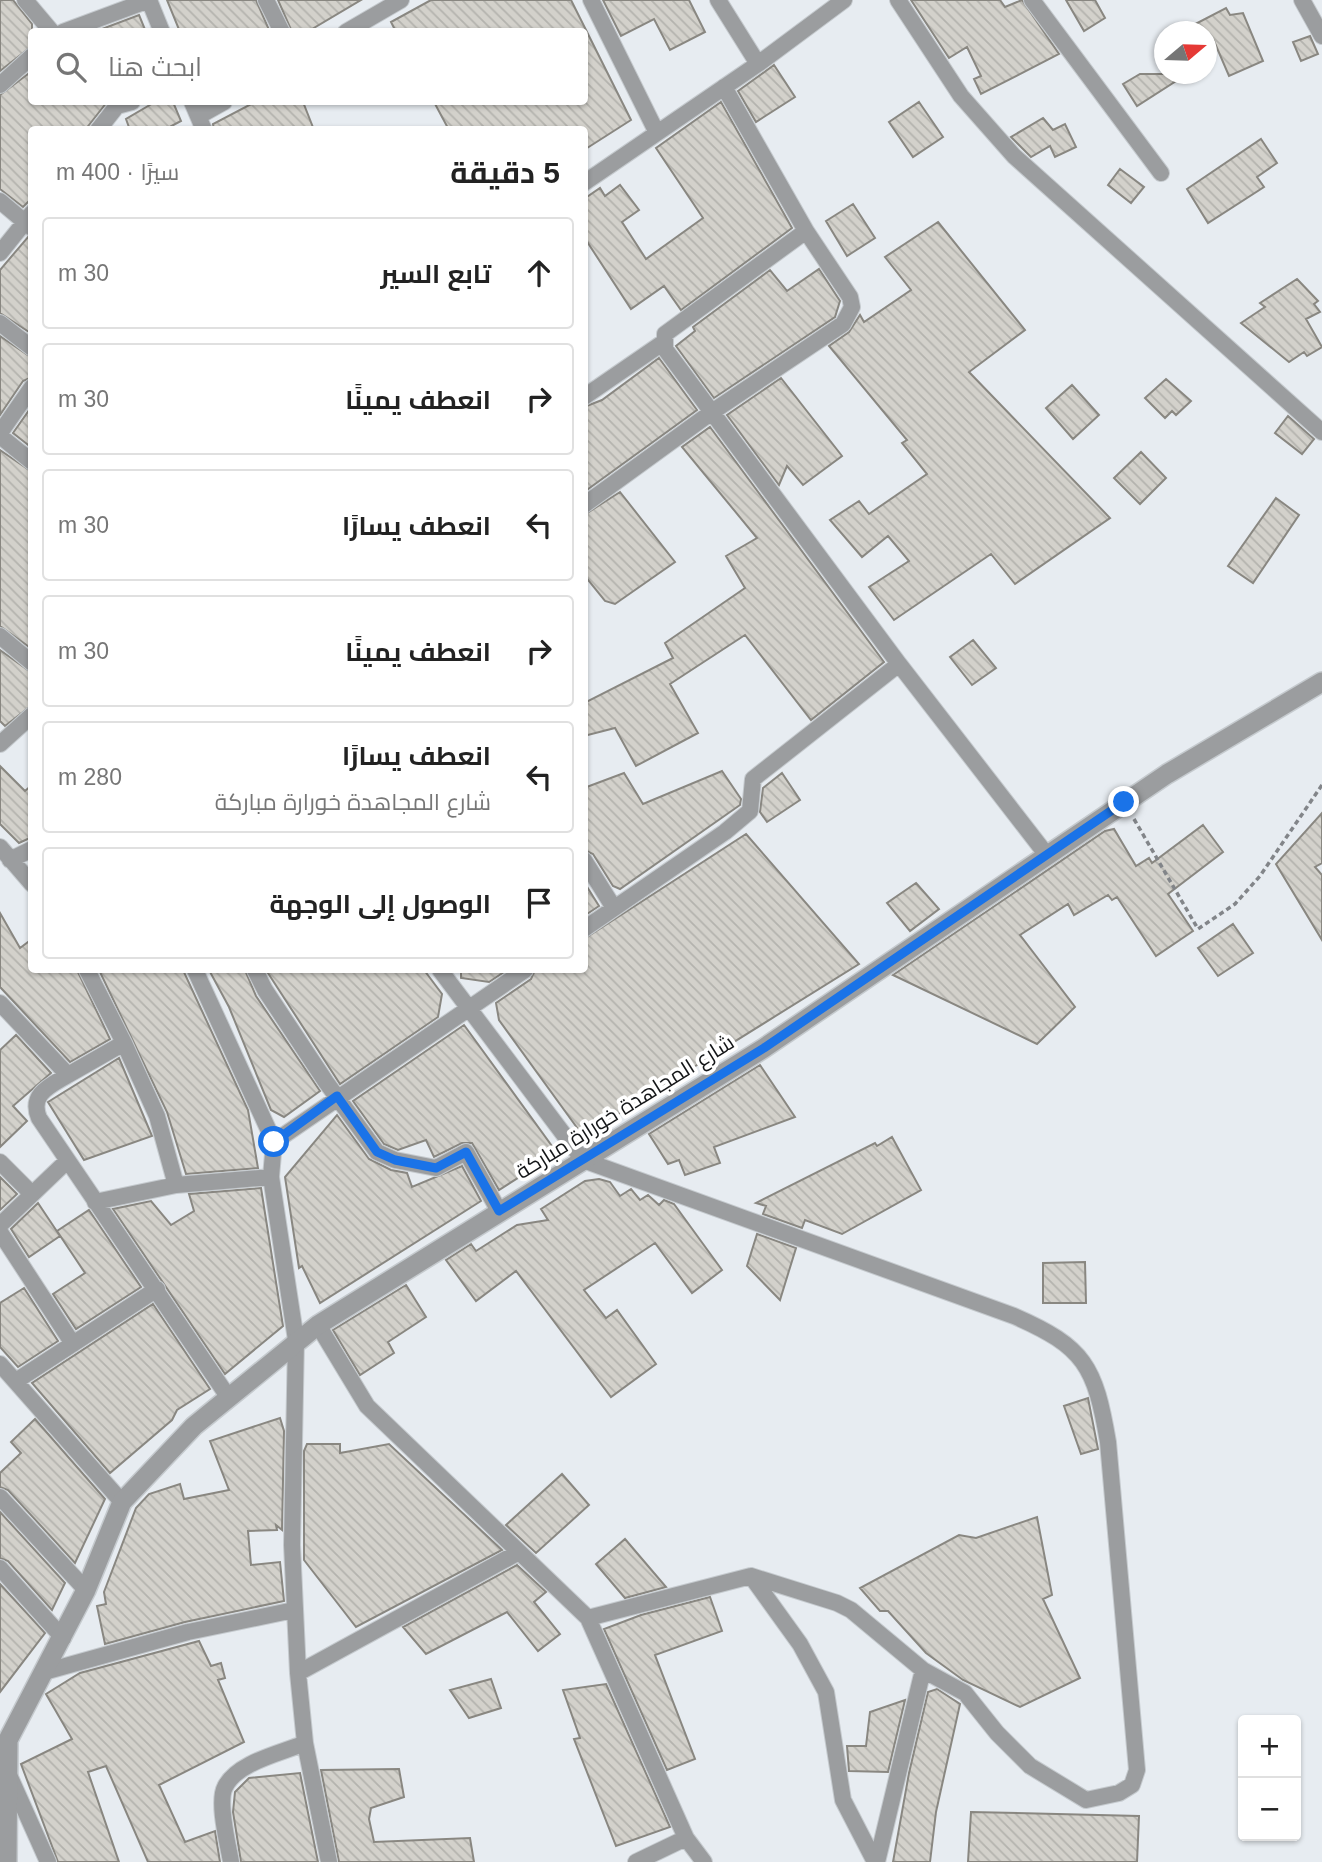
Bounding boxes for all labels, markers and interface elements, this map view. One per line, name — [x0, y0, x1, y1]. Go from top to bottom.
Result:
north arrow — [1154, 21, 1217, 84]
search box — [28, 28, 588, 105]
icon: search — [52, 48, 90, 86]
text: ابحث هنا — [108, 52, 202, 82]
text: 5 دقيقة — [450, 156, 560, 189]
text: سيرًا · 400 m — [56, 159, 179, 185]
icon: ahead — [520, 254, 558, 292]
text: تابع السير — [380, 259, 491, 289]
text: 30 m — [58, 260, 109, 286]
icon: right — [520, 380, 558, 418]
text: انعطف يمينًا — [345, 385, 491, 415]
text: 30 m — [58, 386, 109, 412]
icon: left — [520, 506, 558, 544]
text: انعطف يسارًا — [342, 511, 491, 541]
text: 30 m — [58, 512, 109, 538]
icon: right — [520, 632, 558, 670]
text: انعطف يمينًا — [345, 637, 491, 667]
text: 30 m — [58, 638, 109, 664]
text: انعطف يسارًا — [342, 741, 491, 771]
icon: left — [520, 758, 558, 796]
text: 280 m — [58, 764, 122, 790]
route end — [1108, 786, 1139, 817]
text: شارع المجاهدة خورارة مباركة — [215, 789, 491, 815]
icon: arrive — [520, 884, 558, 922]
text: الوصول إلى الوجهة — [269, 889, 491, 919]
street label: شارع المجاهدة خورارة مباركة — [512, 1030, 739, 1186]
route start — [258, 1126, 289, 1157]
map controls — [1238, 1715, 1301, 1841]
button: + — [1238, 1715, 1301, 1778]
button: − — [1238, 1778, 1301, 1841]

